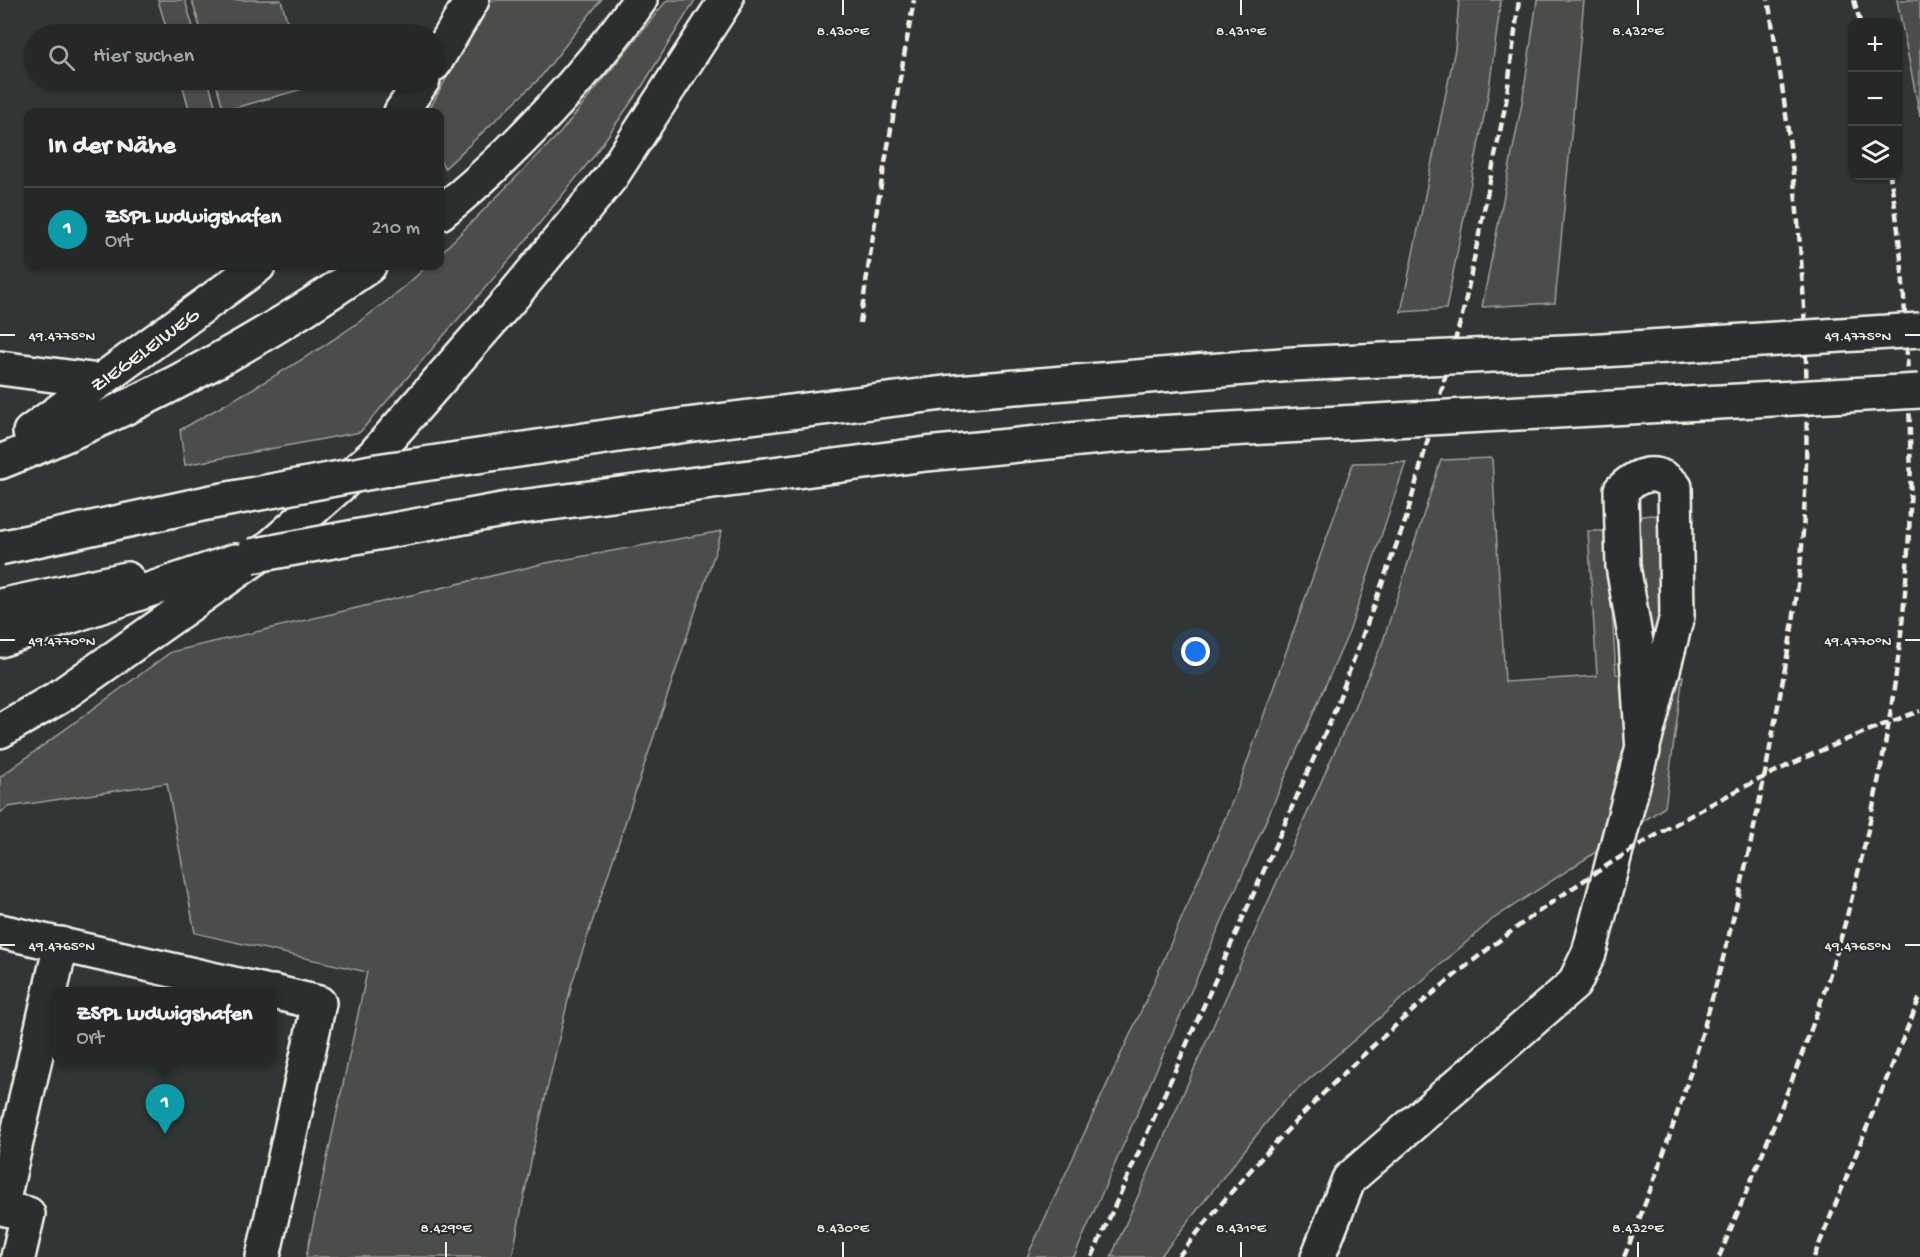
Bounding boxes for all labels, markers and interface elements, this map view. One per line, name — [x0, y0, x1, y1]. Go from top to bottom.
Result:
map controls — [1848, 18, 1902, 180]
button: + — [1848, 18, 1902, 72]
text: 8.430°E — [817, 23, 870, 41]
text: 8.431°E — [1216, 23, 1267, 41]
text: 8.432°E — [1612, 23, 1664, 41]
search box — [24, 24, 444, 90]
icon: search — [45, 41, 78, 74]
text: Hier suchen — [93, 44, 194, 70]
button: − — [1848, 72, 1902, 126]
button: layers — [1848, 126, 1902, 180]
text: In der Nähe — [48, 132, 176, 163]
text: ZSPL Ludwigshafen — [105, 205, 281, 231]
text: 1 — [63, 218, 72, 241]
text: 210 m — [372, 218, 420, 241]
text: Ort — [105, 231, 132, 254]
street label: ZIEGELEIWEG — [87, 304, 206, 400]
text: 49.4775°N — [29, 328, 95, 346]
text: 49.4775°N — [1825, 328, 1891, 346]
text: 49.4770°N — [28, 633, 96, 651]
text: 49.4770°N — [1824, 633, 1892, 651]
your location — [1181, 637, 1210, 666]
text: 49.4765°N — [29, 938, 95, 956]
text: 49.4765°N — [1825, 938, 1891, 956]
popup — [52, 987, 277, 1065]
text: ZSPL Ludwigshafen — [76, 1002, 253, 1028]
text: Ort — [76, 1028, 104, 1051]
pin: 1 — [146, 1084, 184, 1134]
text: 8.429°E — [421, 1220, 472, 1238]
text: 8.430°E — [817, 1220, 870, 1238]
text: 8.431°E — [1216, 1220, 1267, 1238]
text: 8.432°E — [1612, 1220, 1664, 1238]

